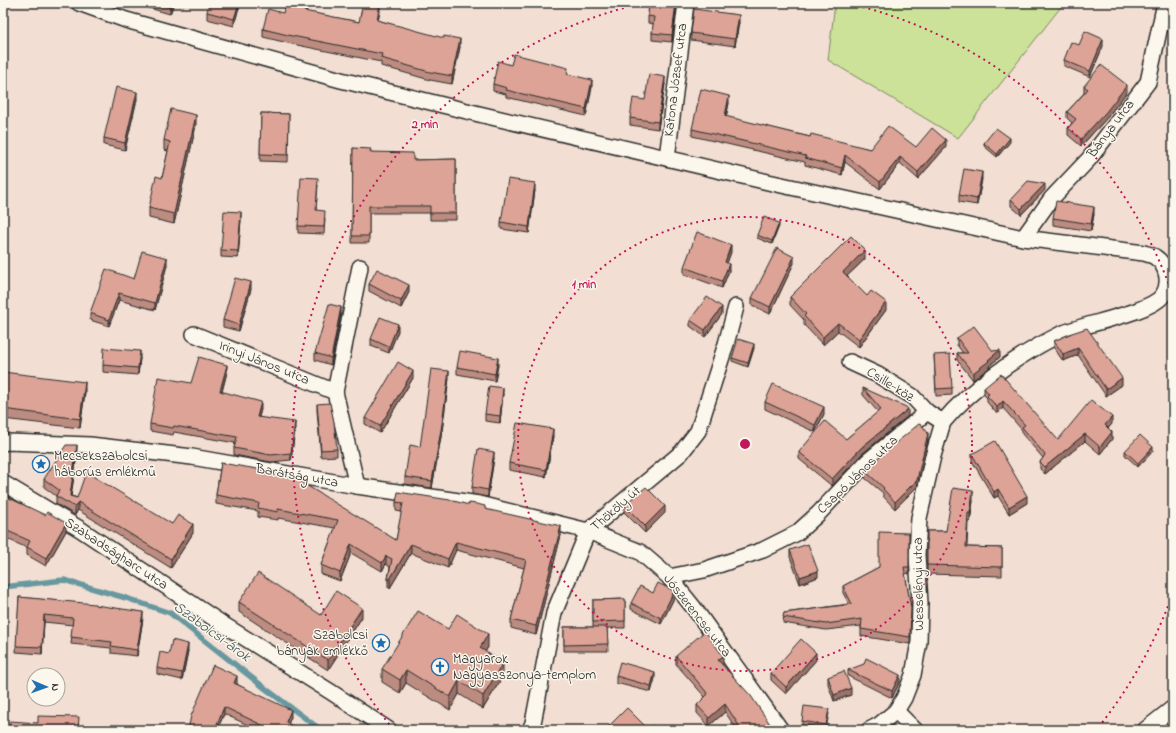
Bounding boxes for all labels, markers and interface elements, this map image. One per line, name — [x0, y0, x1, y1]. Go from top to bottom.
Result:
street label: Katona József utca — [659, 22, 693, 138]
street label: Bánya utca — [1081, 95, 1141, 164]
text: 2 min — [411, 116, 438, 134]
text: 1 min — [572, 276, 596, 294]
street label: Irinyi János utca — [215, 335, 312, 392]
street label: Csille-köz — [862, 362, 918, 408]
street label: Csapó János utca — [813, 431, 903, 519]
centre of rings — [738, 437, 752, 451]
place label: Mecsekszabolcsi háborús emlékmű — [54, 446, 156, 483]
place icon: Mecsekszabolcsi háborús emlékmű — [31, 454, 51, 474]
street label: Barátság utca — [253, 458, 340, 495]
street label: Thököly út — [586, 481, 647, 538]
street label: Szabadságharc utca — [59, 513, 172, 596]
street label: Wesselényi utca — [908, 537, 931, 631]
street label: Jószerencse utca — [658, 570, 736, 662]
water label: Szabolcsi-árok — [169, 596, 256, 668]
place label: Szabolcsi bányák emlékkő — [277, 625, 368, 663]
place icon: Szabolcsi bányák emlékkő — [371, 633, 391, 653]
place label: Magyarok Nagyasszonya-templom — [453, 649, 596, 687]
church icon: Magyarok Nagyasszonya-templom — [430, 657, 450, 677]
north arrow — [26, 667, 66, 707]
text: N — [47, 683, 63, 691]

